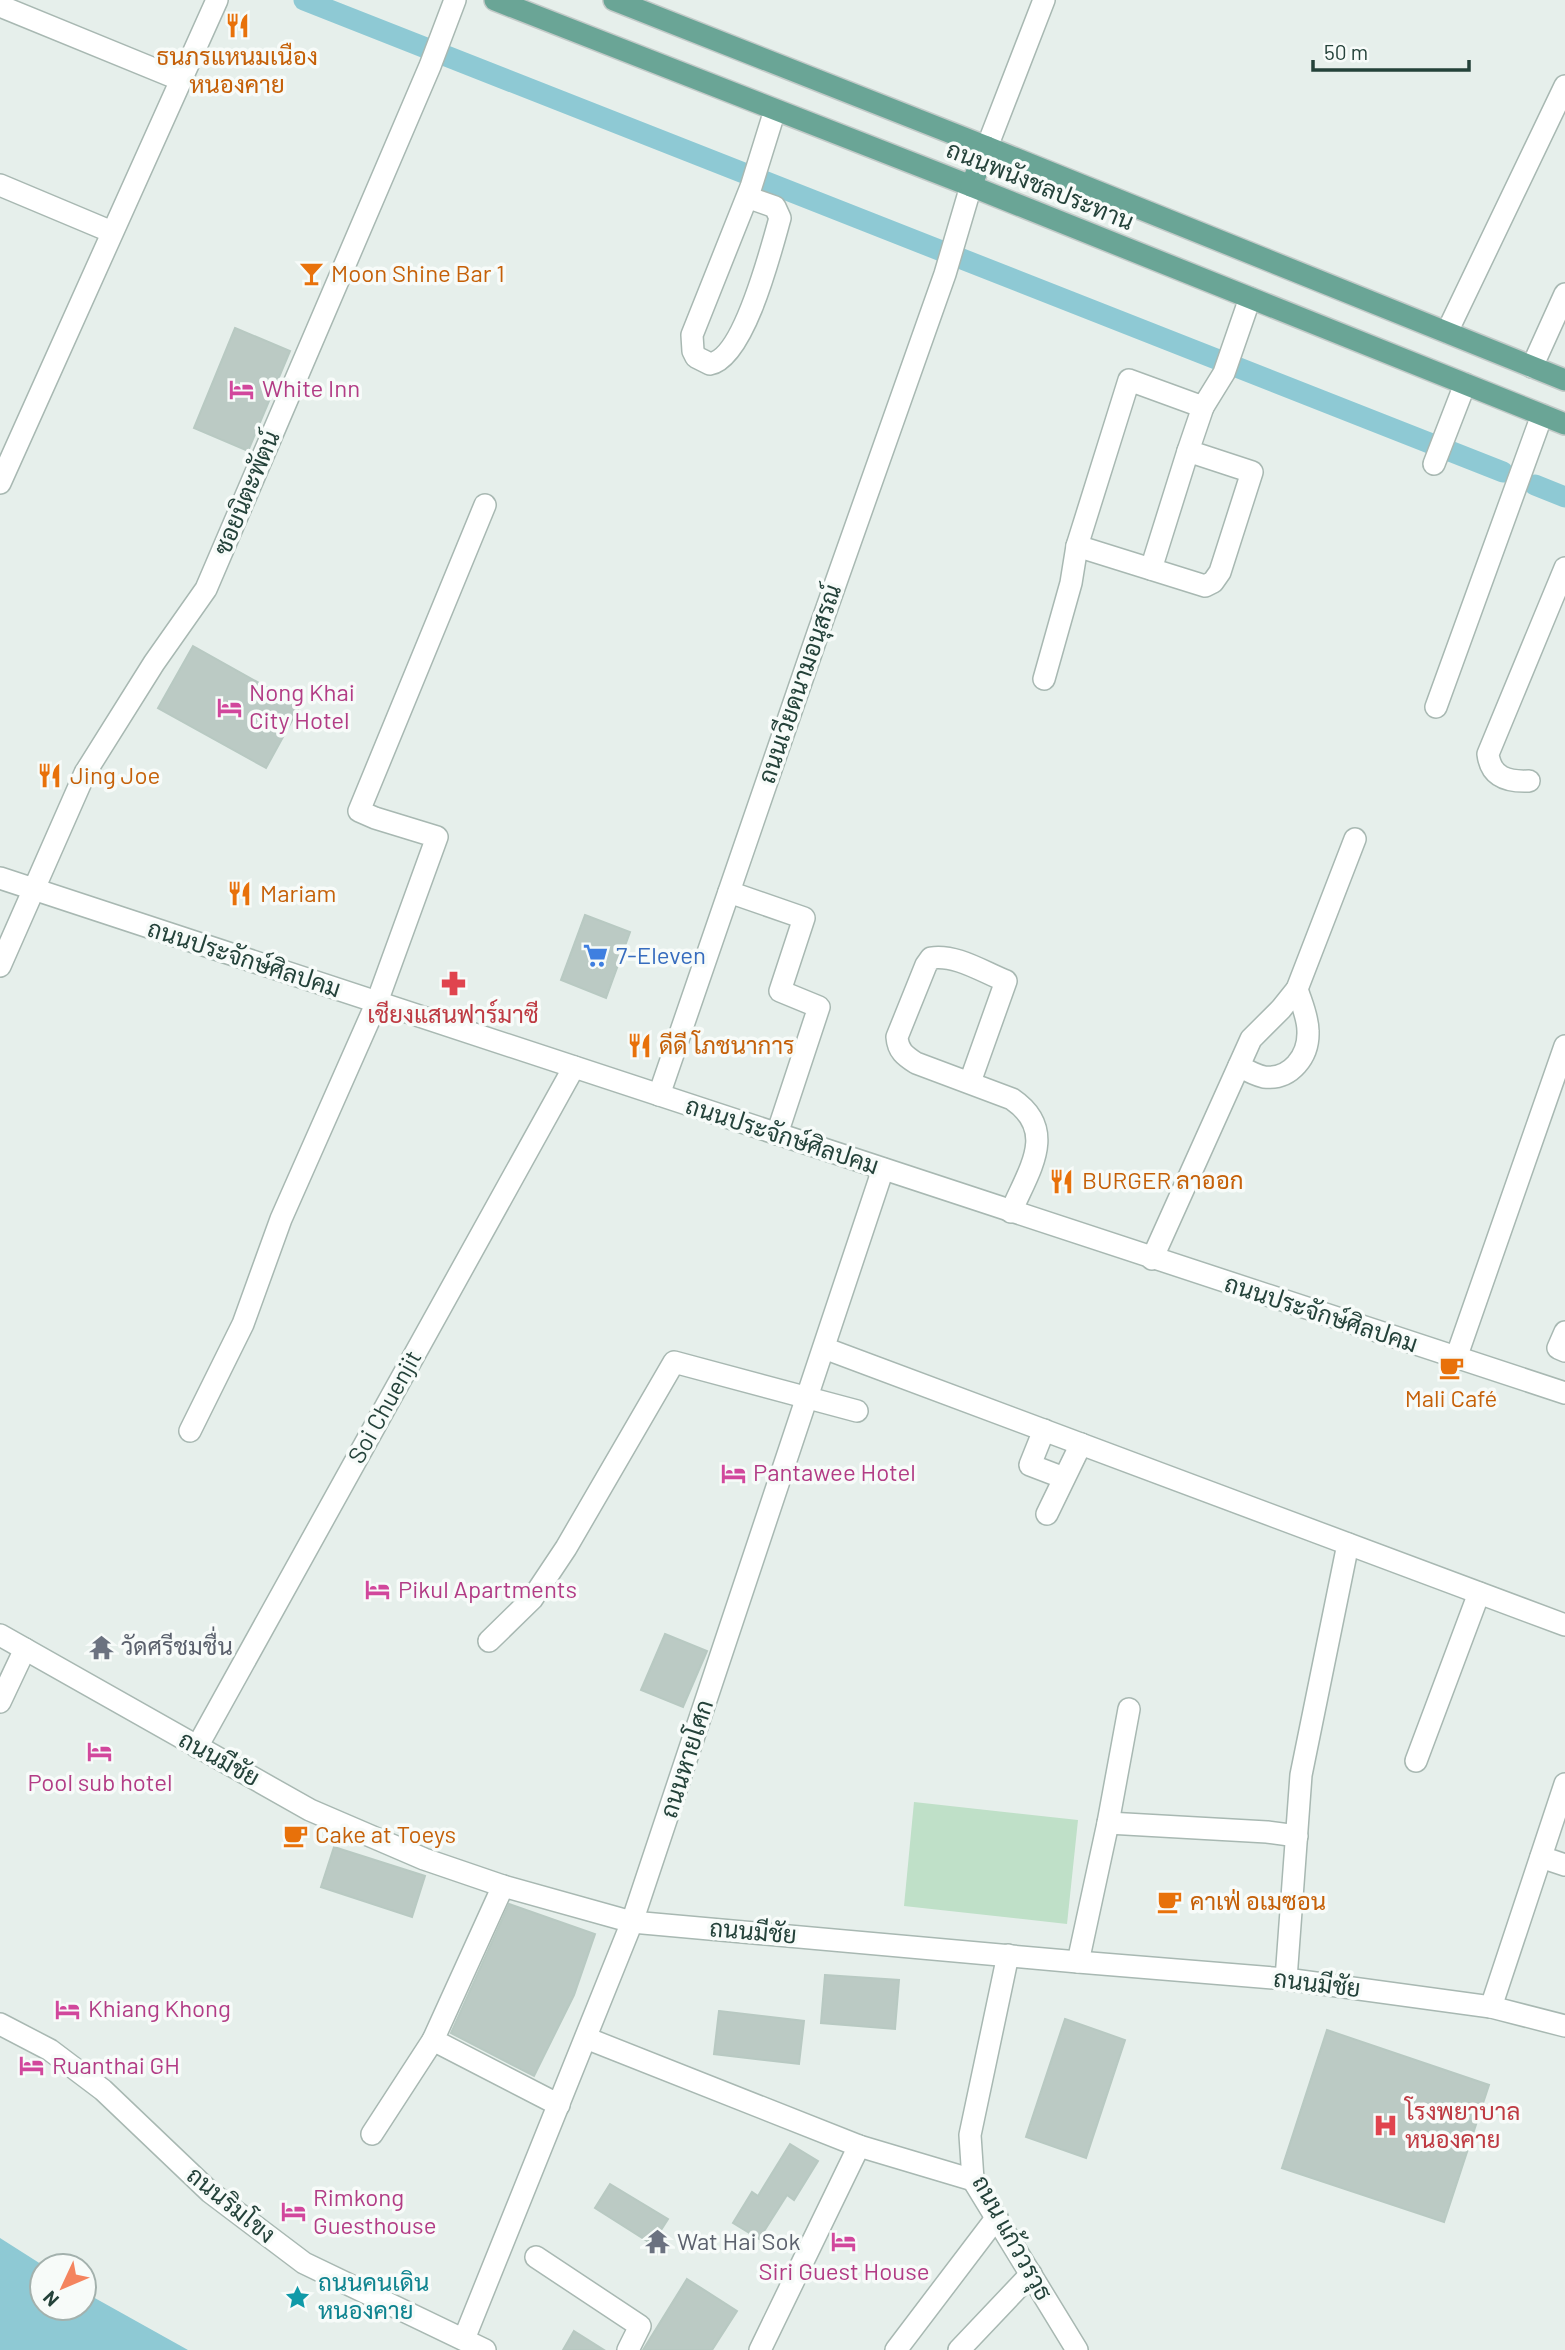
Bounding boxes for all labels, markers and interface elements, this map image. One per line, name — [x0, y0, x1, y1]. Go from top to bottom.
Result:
restaurant icon: ธนภรแหนมเนือง หนองคาย — [223, 12, 251, 40]
scale bar — [1313, 28, 1469, 72]
text: 50 m — [1324, 39, 1368, 64]
place label: ธนภรแหนมเนือง หนองคาย — [156, 41, 318, 98]
street label: ถนนพนังชลประทาน — [943, 134, 1138, 235]
place label: Moon Shine Bar 1 — [331, 258, 505, 287]
bar icon: Moon Shine Bar 1 — [297, 260, 325, 288]
place label: White Inn — [262, 373, 360, 402]
hotel icon: White Inn — [228, 375, 256, 403]
street label: ซอยนิตะพัตน์ — [206, 426, 285, 559]
street label: ถนนเวียดนามอนุสรณ์ — [751, 580, 849, 788]
place label: Nong Khai City Hotel — [249, 677, 355, 734]
hotel icon: Nong Khai City Hotel — [215, 693, 243, 721]
place label: Jing Joe — [70, 760, 160, 789]
restaurant icon: Jing Joe — [36, 762, 64, 790]
place label: Mariam — [260, 878, 336, 907]
restaurant icon: Mariam — [226, 880, 254, 908]
street label: ถนนประจักษ์ศิลปคม — [144, 913, 345, 1002]
place label: 7-Eleven — [616, 940, 706, 969]
supermarket icon: 7-Eleven — [582, 942, 610, 970]
pharmacy icon: เชียงแสนฟาร์มาซี — [439, 970, 467, 998]
place label: เชียงแสนฟาร์มาซี — [367, 999, 539, 1028]
place label: ดีดี โภชนาการ — [659, 1030, 795, 1059]
restaurant icon: ดีดี โภชนาการ — [625, 1032, 653, 1060]
street label: ถนนประจักษ์ศิลปคม — [682, 1090, 883, 1179]
place label: BURGER ลาออก — [1082, 1165, 1244, 1194]
restaurant icon: BURGER ลาออก — [1048, 1167, 1076, 1195]
street label: ถนนประจักษ์ศิลปคม — [1221, 1268, 1422, 1357]
street label: Soi Chuenjit — [341, 1345, 427, 1468]
cafe icon: Mali Café — [1437, 1354, 1465, 1382]
place label: Mali Café — [1405, 1383, 1497, 1412]
place label: Pantawee Hotel — [753, 1457, 916, 1486]
hotel icon: Pantawee Hotel — [719, 1459, 747, 1487]
place label: Pikul Apartments — [398, 1574, 577, 1603]
hotel icon: Pikul Apartments — [364, 1576, 392, 1604]
place label: วัดศรีชมชื่น — [121, 1626, 233, 1660]
temple icon: วัดศรีชมชื่น — [87, 1633, 115, 1661]
street label: ถนนหายโศก — [653, 1696, 718, 1821]
street label: ถนนมีชัย — [174, 1724, 265, 1792]
hotel icon: Pool sub hotel — [86, 1738, 114, 1766]
place label: Pool sub hotel — [28, 1767, 172, 1796]
place label: Cake at Toeys — [315, 1819, 456, 1848]
cafe icon: Cake at Toeys — [281, 1821, 309, 1849]
place label: คาเฟ่ อเมซอน — [1190, 1886, 1326, 1915]
cafe icon: คาเฟ่ อเมซอน — [1156, 1888, 1184, 1916]
street label: ถนนมีชัย — [708, 1912, 798, 1949]
street label: ถนนมีชัย — [1272, 1963, 1362, 2002]
place label: Khiang Khong — [88, 1993, 231, 2022]
hotel icon: Khiang Khong — [54, 1995, 82, 2023]
place label: Ruanthai GH — [52, 2050, 180, 2079]
hotel icon: Ruanthai GH — [18, 2052, 46, 2080]
place label: โรงพยาบาล หนองคาย — [1403, 2096, 1520, 2153]
hospital icon: โรงพยาบาล หนองคาย — [1371, 2112, 1399, 2140]
street label: ถนนริมโขง — [182, 2159, 282, 2248]
street label: ถนน แก้ววรวุธ — [964, 2170, 1060, 2306]
place label: Rimkong Guesthouse — [313, 2182, 436, 2239]
hotel icon: Rimkong Guesthouse — [279, 2198, 307, 2226]
place label: Wat Hai Sok — [677, 2226, 801, 2255]
hotel icon: Siri Guest House — [830, 2227, 858, 2255]
temple icon: Wat Hai Sok — [643, 2228, 671, 2256]
north arrow — [28, 2252, 98, 2322]
place label: Siri Guest House — [759, 2256, 929, 2285]
place label: ถนนคนเดิน หนองคาย — [318, 2267, 429, 2324]
place icon: ถนนคนเดิน หนองคาย — [284, 2283, 312, 2311]
text: N — [38, 2287, 63, 2312]

